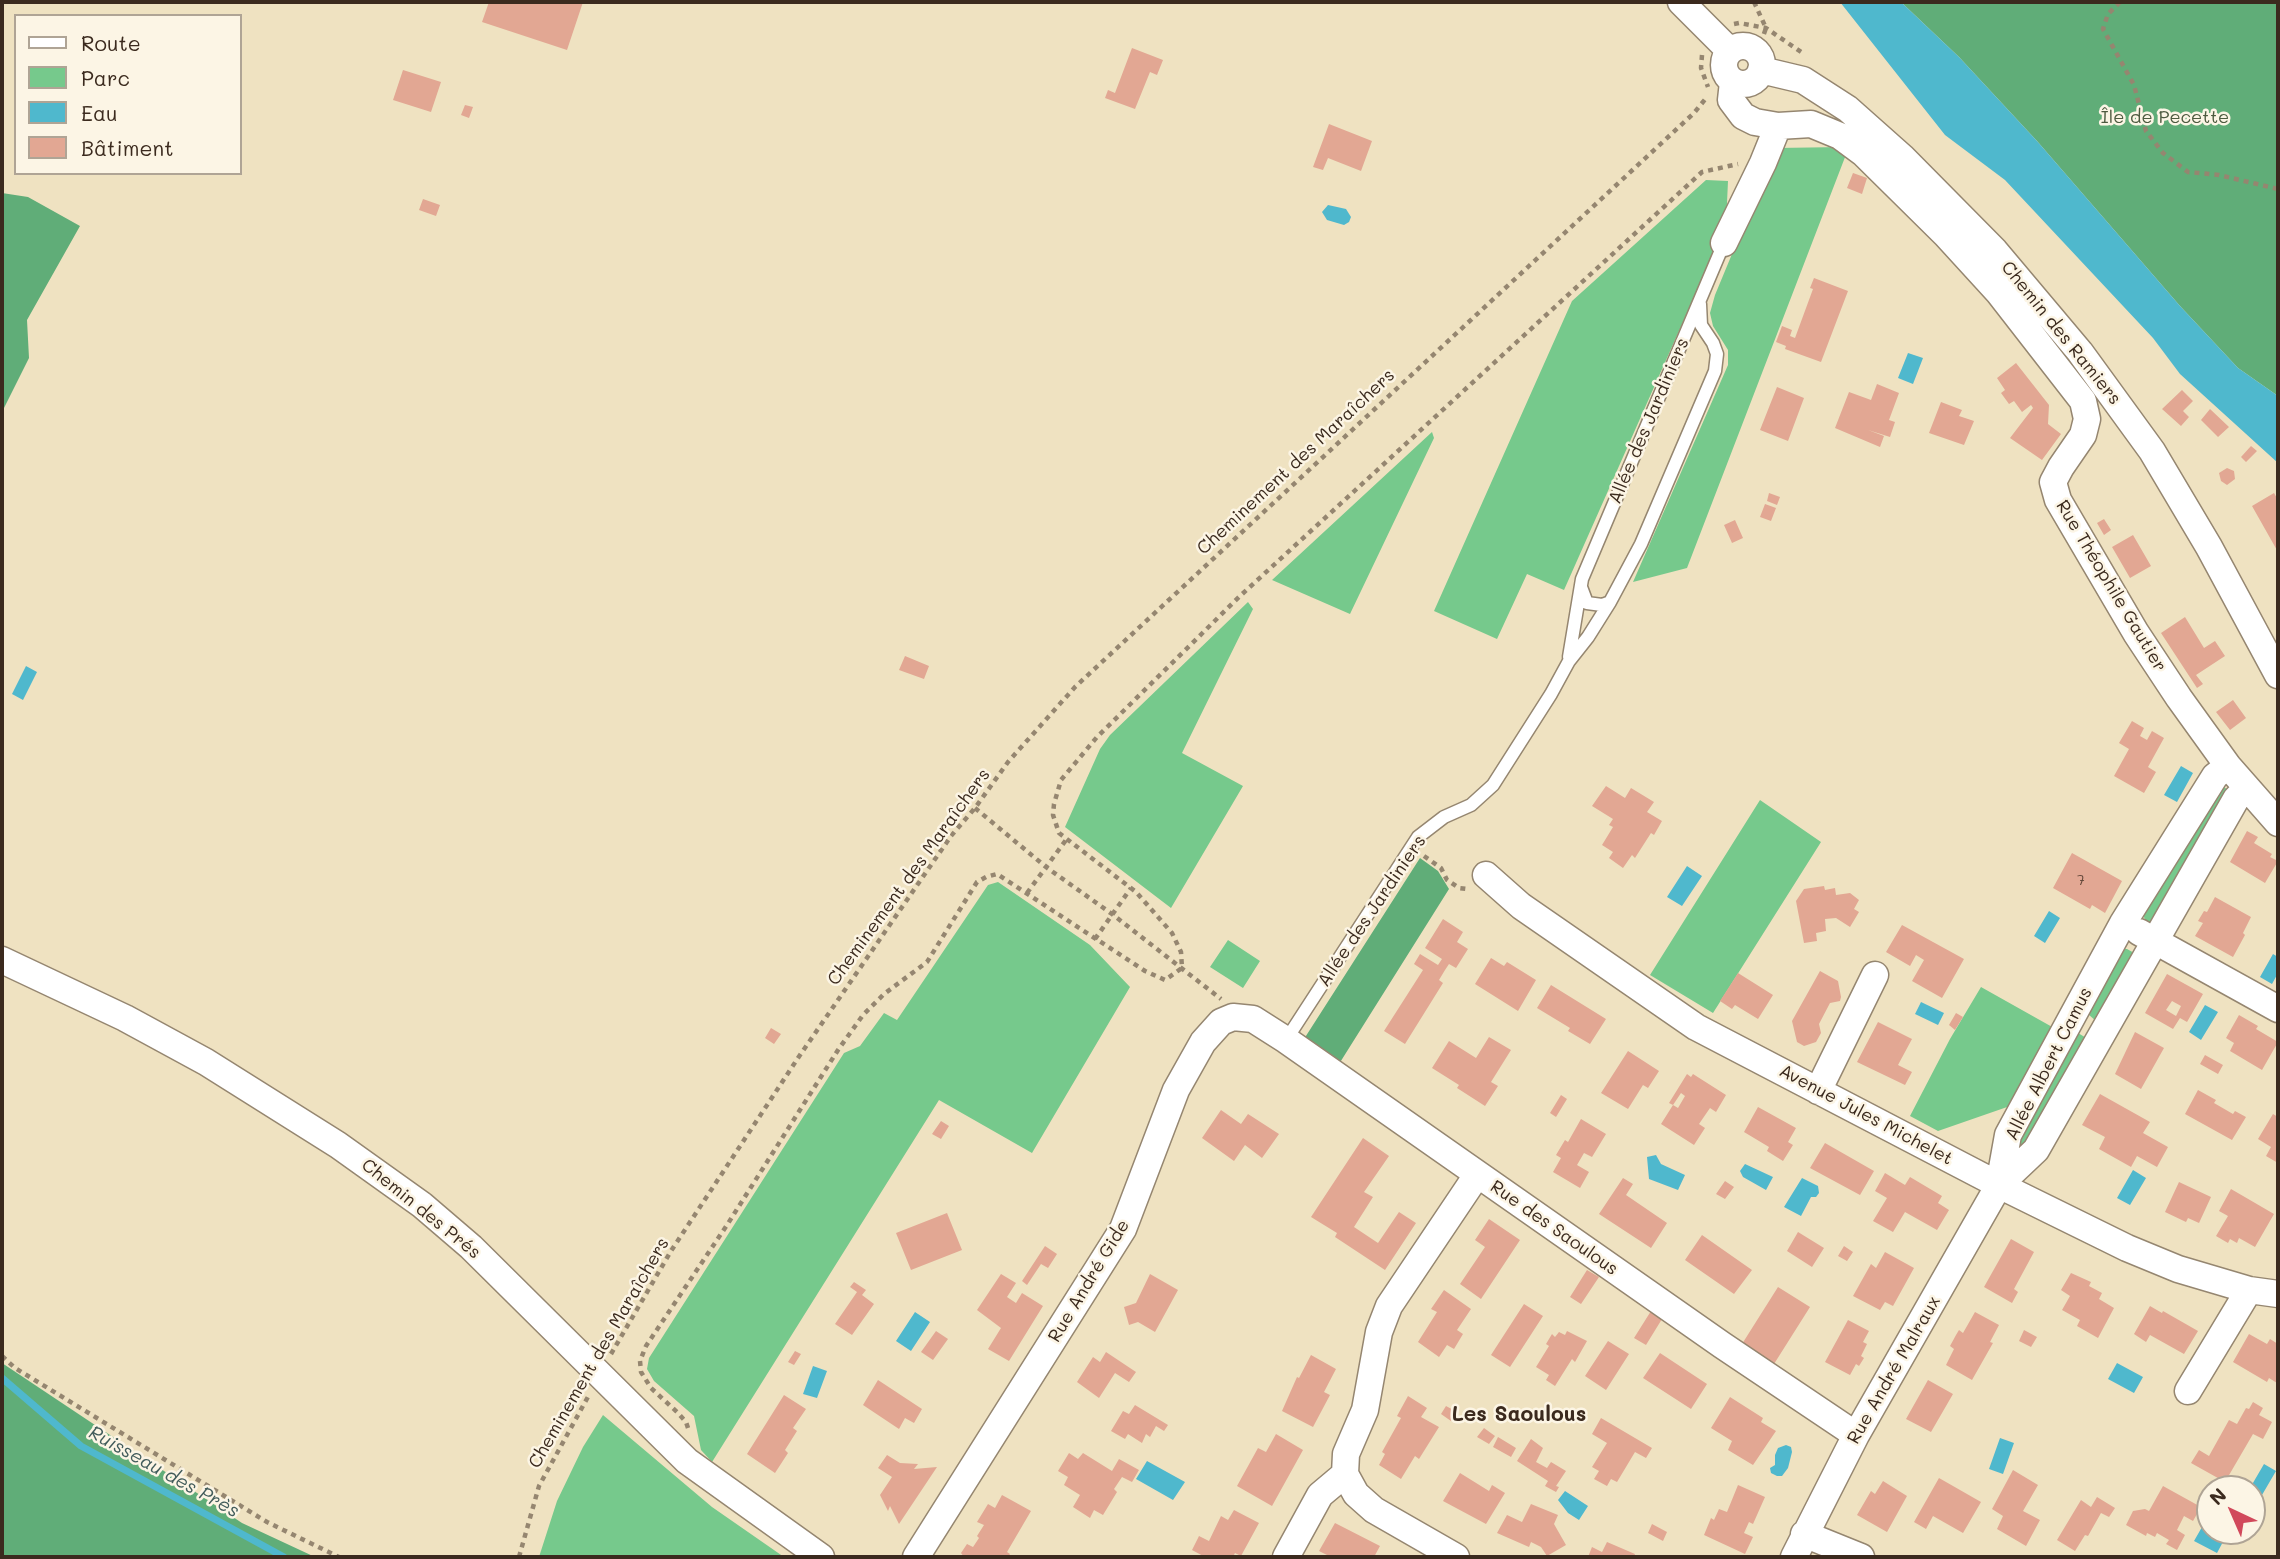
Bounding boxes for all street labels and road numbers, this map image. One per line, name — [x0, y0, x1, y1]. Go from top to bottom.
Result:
street label: Chemin des Ramiers — [1996, 257, 2126, 409]
street label: Allée des Jardiniers — [1604, 335, 1694, 507]
street label: Cheminement des Maraîchers — [1193, 365, 1399, 559]
street label: Rue Théophile Gautier — [2051, 496, 2171, 676]
street label: Cheminement des Maraîchers — [823, 764, 995, 990]
street label: Allée des Jardiniers — [1313, 831, 1431, 991]
street label: Allée Albert Camus — [2001, 984, 2097, 1144]
street label: Avenue Jules Michelet — [1776, 1060, 1956, 1170]
street label: Chemin des Prés — [357, 1154, 485, 1264]
street label: Rue des Saoulous — [1486, 1176, 1622, 1280]
street label: Rue André Gide — [1044, 1216, 1134, 1346]
street label: Cheminement des Maraîchers — [524, 1234, 674, 1472]
street label: Rue André Malraux — [1843, 1292, 1945, 1448]

